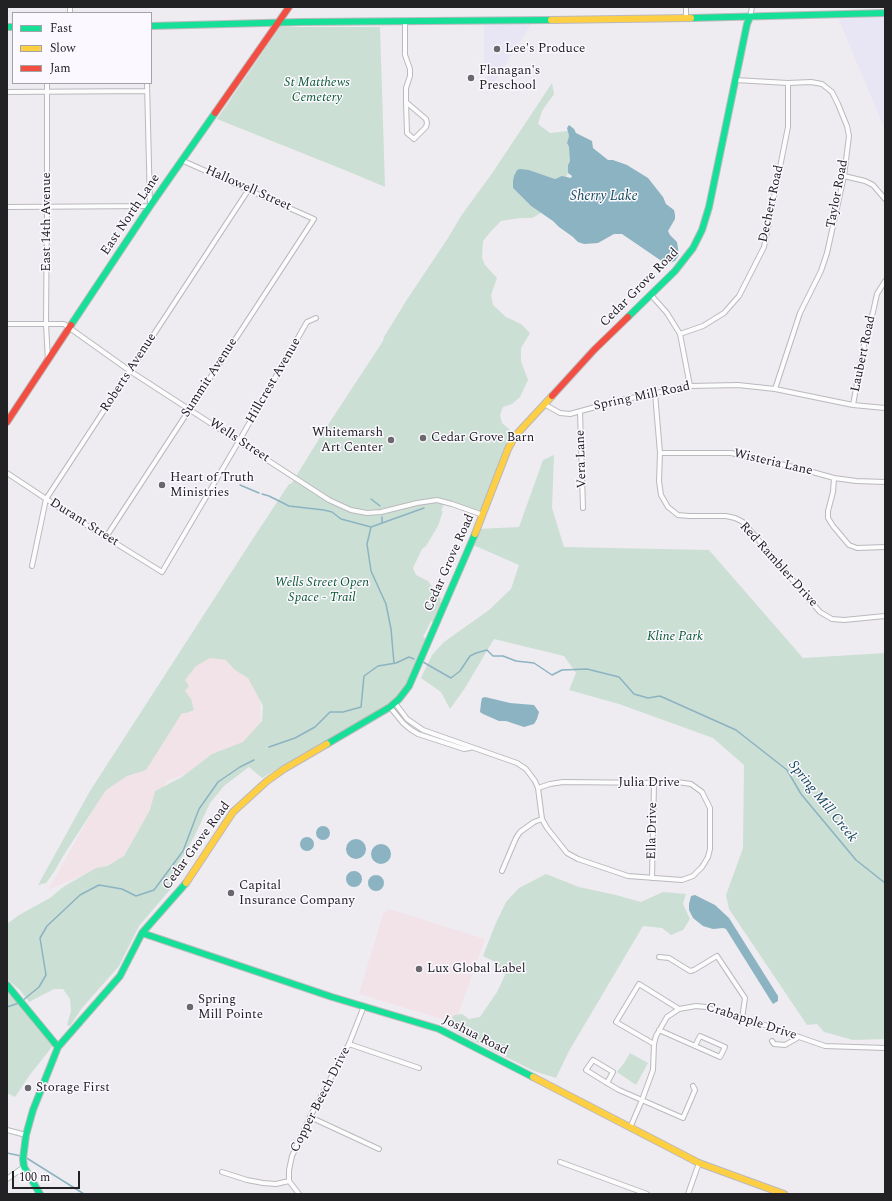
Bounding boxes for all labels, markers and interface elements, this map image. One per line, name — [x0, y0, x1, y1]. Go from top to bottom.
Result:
legend — [12, 12, 152, 84]
text: Fast — [50, 19, 72, 38]
text: Slow — [50, 39, 75, 58]
place label: Lee's Produce — [505, 41, 585, 57]
marker: Lee's Produce — [492, 44, 502, 54]
text: Jam — [50, 59, 71, 78]
place label: Flanagan's Preschool — [479, 63, 540, 94]
marker: Flanagan's Preschool — [466, 73, 476, 83]
park label: St Matthews Cemetery — [284, 75, 350, 106]
street label: Taylor Road — [824, 158, 852, 230]
street label: Hallowell Street — [203, 163, 293, 215]
street label: Dechert Road — [756, 164, 788, 244]
street label: East North Lane — [98, 171, 164, 259]
street label: East 14th Avenue — [39, 172, 55, 272]
water label: Sherry Lake — [570, 189, 638, 205]
street label: Cedar Grove Road — [597, 245, 683, 331]
street label: Laubert Road — [848, 314, 880, 394]
street label: Roberts Avenue — [98, 331, 160, 415]
street label: Summit Avenue — [179, 335, 241, 421]
street label: Hillcrest Avenue — [243, 335, 305, 427]
street label: Spring Mill Road — [592, 379, 692, 415]
street label: Wells Street — [206, 416, 272, 466]
place label: Whitemarsh Art Center — [312, 425, 383, 456]
street label: Vera Lane — [573, 429, 591, 489]
place label: Cedar Grove Barn — [431, 430, 534, 446]
marker: Cedar Grove Barn — [418, 433, 428, 443]
marker: Whitemarsh Art Center — [386, 435, 396, 445]
street label: Wisteria Lane — [732, 446, 814, 480]
place label: Heart of Truth Ministries — [170, 470, 254, 501]
marker: Heart of Truth Ministries — [157, 480, 167, 490]
street label: Durant Street — [47, 496, 121, 550]
street label: Cedar Grove Road — [422, 512, 478, 614]
street label: Red Rambler Drive — [736, 519, 820, 611]
park label: Wells Street Open Space - Trail — [275, 575, 369, 606]
park label: Kline Park — [647, 629, 703, 645]
water label: Spring Mill Creek — [784, 758, 860, 846]
street label: Julia Drive — [618, 775, 680, 791]
street label: Cedar Grove Road — [160, 799, 234, 893]
street label: Ella Drive — [645, 802, 661, 860]
place label: Capital Insurance Company — [239, 878, 355, 909]
marker: Capital Insurance Company — [226, 888, 236, 898]
place label: Lux Global Label — [427, 961, 526, 977]
marker: Lux Global Label — [414, 964, 424, 974]
place label: Spring Mill Pointe — [198, 992, 263, 1023]
street label: Crabapple Drive — [704, 1000, 798, 1044]
marker: Spring Mill Pointe — [185, 1002, 195, 1012]
street label: Joshua Road — [440, 1013, 510, 1059]
street label: Copper Beech Drive — [288, 1045, 354, 1155]
place label: Storage First — [36, 1080, 110, 1096]
marker: Storage First — [23, 1083, 33, 1093]
scale bar — [14, 1163, 82, 1189]
text: 100 m — [19, 1168, 50, 1187]

